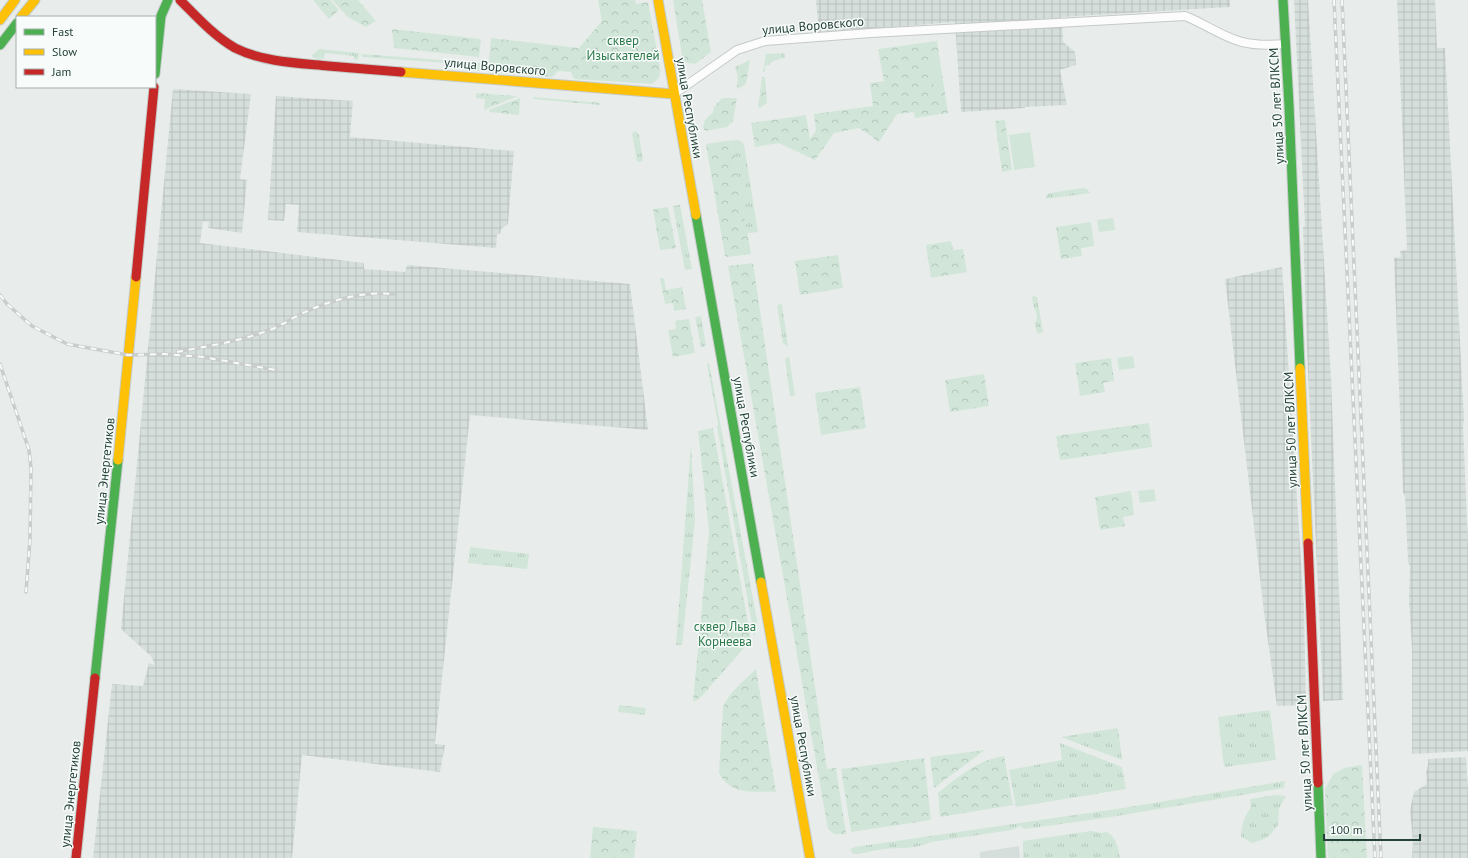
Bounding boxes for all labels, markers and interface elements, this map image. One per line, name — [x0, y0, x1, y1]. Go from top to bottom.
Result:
street label: улица Воровского — [761, 13, 865, 38]
legend — [16, 16, 156, 88]
text: Fast — [52, 24, 73, 39]
park label: сквер Изыскателей — [586, 32, 660, 64]
text: Slow — [52, 44, 77, 59]
street label: улица 50 лет ВЛКСМ — [1265, 47, 1288, 165]
street label: улица Воровского — [443, 54, 547, 79]
street label: улица Республики — [672, 56, 707, 160]
text: Jam — [51, 64, 71, 79]
street label: улица 50 лет ВЛКСМ — [1280, 371, 1301, 489]
street label: улица Республики — [729, 375, 764, 479]
street label: улица Энергетиков — [90, 417, 119, 526]
park label: сквер Льва Корнеева — [694, 618, 756, 650]
street label: улица Республики — [786, 694, 821, 798]
street label: улица 50 лет ВЛКСМ — [1293, 694, 1316, 812]
street label: улица Энергетиков — [56, 740, 85, 849]
scale bar — [1324, 816, 1420, 842]
text: 100 m — [1330, 822, 1363, 837]

